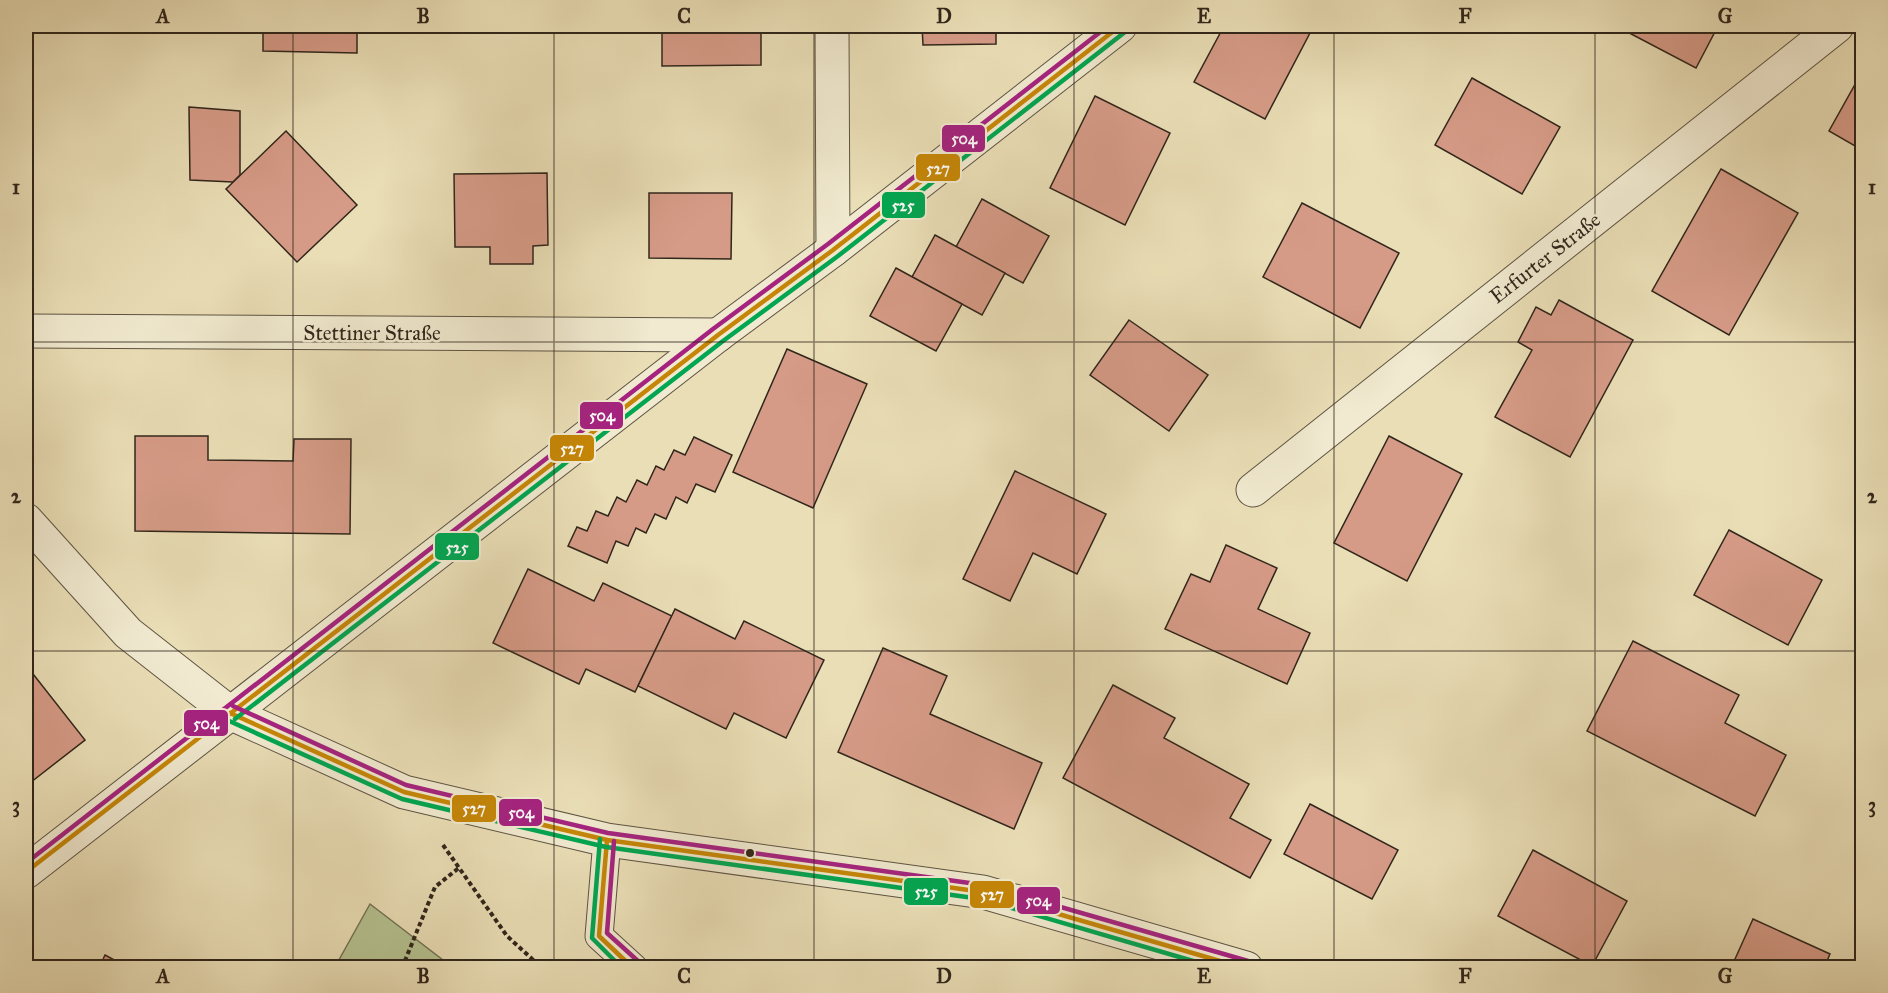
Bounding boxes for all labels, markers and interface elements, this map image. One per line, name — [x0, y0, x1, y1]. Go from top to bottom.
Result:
text: A — [154, 4, 170, 28]
text: B — [416, 4, 430, 28]
text: C — [677, 4, 691, 28]
text: D — [936, 4, 952, 28]
text: E — [1197, 4, 1212, 28]
text: F — [1458, 4, 1472, 28]
text: G — [1718, 4, 1733, 28]
line badge: 504 — [941, 124, 986, 153]
text: 504 — [951, 129, 978, 149]
line badge: 527 — [915, 153, 961, 182]
text: 527 — [926, 159, 950, 178]
text: 1 — [12, 175, 20, 199]
text: 1 — [1868, 175, 1876, 199]
line badge: 525 — [881, 191, 926, 219]
text: 525 — [892, 196, 915, 215]
street label: Erfurter Straße — [1484, 206, 1606, 309]
street label: Stettiner Straße — [303, 320, 441, 346]
line badge: 504 — [579, 401, 624, 430]
text: 504 — [589, 406, 616, 426]
line badge: 527 — [549, 434, 595, 462]
text: 527 — [560, 439, 584, 458]
text: 2 — [11, 484, 22, 508]
text: 2 — [1867, 484, 1878, 508]
line badge: 525 — [434, 532, 480, 561]
text: 525 — [446, 538, 469, 557]
line badge: 504 — [183, 709, 229, 737]
text: 504 — [193, 714, 220, 734]
text: 3 — [12, 793, 20, 818]
text: 3 — [1868, 793, 1876, 818]
line badge: 527 — [451, 794, 497, 823]
line badge: 504 — [498, 798, 543, 827]
text: 527 — [462, 799, 486, 818]
text: 504 — [508, 803, 535, 823]
unlabelled marker — [744, 847, 756, 859]
line badge: 525 — [903, 877, 949, 906]
line badge: 527 — [969, 880, 1015, 909]
text: 525 — [915, 882, 938, 901]
text: 527 — [980, 885, 1004, 904]
line badge: 504 — [1016, 886, 1061, 915]
text: 504 — [1025, 891, 1052, 911]
text: A — [154, 964, 170, 988]
text: B — [416, 964, 430, 988]
text: C — [677, 964, 691, 988]
text: D — [936, 964, 952, 988]
text: E — [1197, 964, 1212, 988]
text: F — [1458, 964, 1472, 988]
text: G — [1718, 964, 1733, 988]

